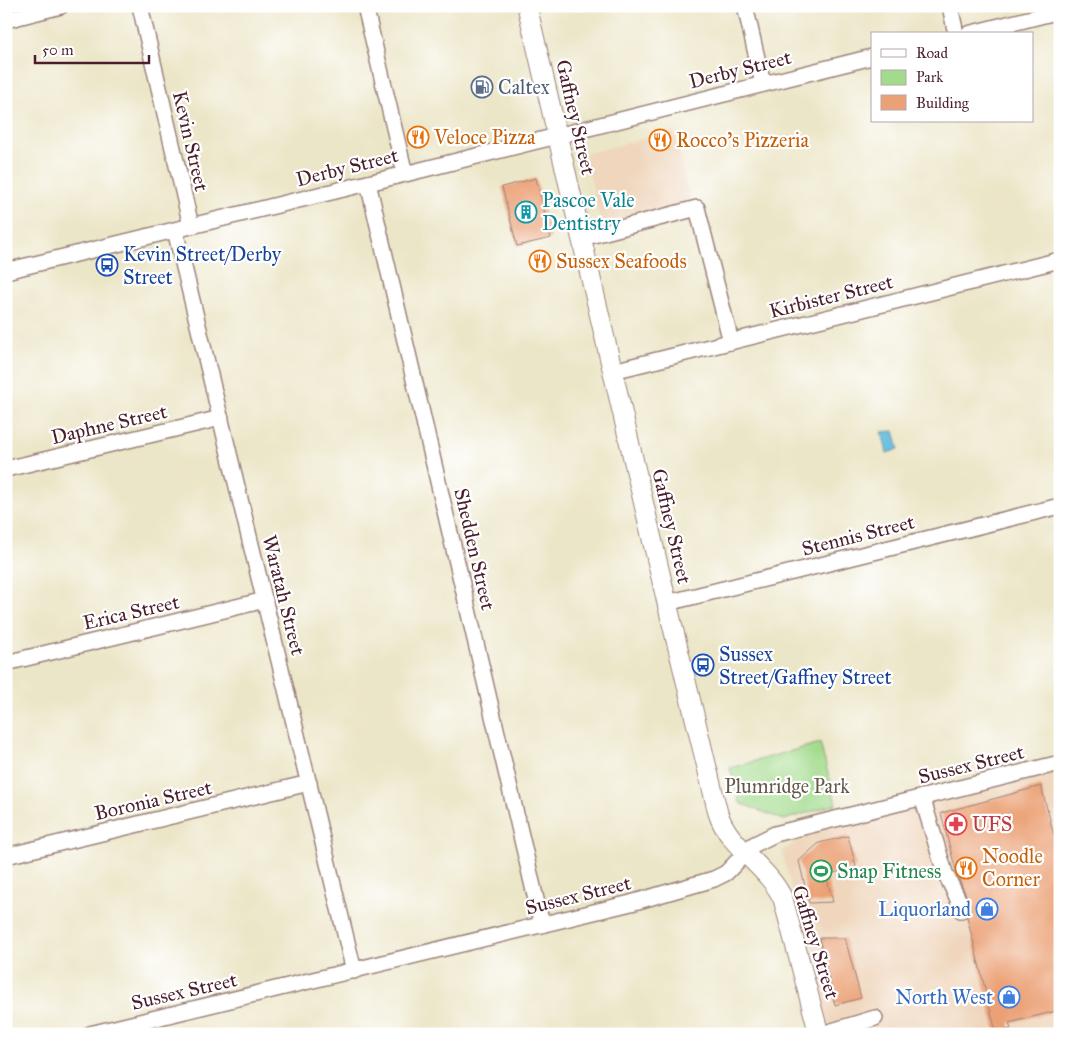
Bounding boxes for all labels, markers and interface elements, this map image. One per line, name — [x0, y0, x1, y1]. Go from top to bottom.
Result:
scale bar — [35, 32, 149, 64]
legend — [871, 32, 1034, 122]
text: 50 m — [42, 41, 74, 59]
text: Road — [916, 44, 948, 62]
street label: Derby Street — [686, 45, 794, 93]
street label: Gaffney Street — [551, 57, 601, 177]
text: Park — [916, 68, 943, 86]
fuel station icon: Caltex — [470, 75, 494, 99]
place label: Caltex — [498, 75, 550, 99]
street label: Kevin Street — [168, 89, 214, 193]
text: Building — [916, 94, 970, 112]
restaurant icon: Veloce Pizza — [406, 125, 430, 149]
place label: Veloce Pizza — [433, 125, 536, 149]
restaurant icon: Rocco's Pizzeria — [648, 128, 672, 152]
place label: Rocco's Pizzeria — [676, 128, 809, 152]
street label: Derby Street — [293, 143, 401, 191]
place label: Pascoe Vale Dentistry — [542, 188, 635, 235]
building icon: Pascoe Vale Dentistry — [514, 200, 538, 224]
place label: Kevin Street/Derby Street — [123, 242, 282, 289]
restaurant icon: Sussex Seafoods — [528, 249, 552, 273]
place label: Sussex Seafoods — [556, 249, 687, 273]
bus stop icon: Kevin Street/Derby Street — [95, 253, 119, 277]
street label: Kirbister Street — [767, 269, 895, 323]
street label: Daphne Street — [49, 399, 169, 449]
street label: Gaffney Street — [647, 466, 697, 586]
street label: Shedden Street — [449, 486, 501, 612]
street label: Stennis Street — [799, 509, 917, 561]
street label: Waratah Street — [257, 532, 311, 658]
street label: Erica Street — [80, 589, 182, 635]
place label: Sussex Street/Gaffney Street — [719, 642, 892, 689]
bus stop icon: Sussex Street/Gaffney Street — [691, 653, 715, 677]
street label: Sussex Street — [916, 739, 1026, 789]
park label: Plumridge Park — [724, 774, 850, 799]
street label: Boronia Street — [92, 775, 214, 825]
pharmacy icon: UFS — [944, 812, 968, 836]
place label: UFS — [972, 812, 1012, 836]
place label: Noodle Corner — [982, 844, 1043, 891]
restaurant icon: Noodle Corner — [954, 856, 978, 880]
sports icon: Snap Fitness — [809, 859, 833, 883]
place label: Snap Fitness — [837, 859, 941, 883]
street label: Sussex Street — [523, 870, 633, 920]
street label: Gaffney Street — [787, 882, 845, 1002]
place label: Liquorland — [878, 897, 971, 922]
shop icon: Liquorland — [975, 897, 999, 921]
street label: Sussex Street — [129, 967, 239, 1015]
place label: North West — [895, 985, 993, 1009]
shop icon: North West — [997, 985, 1021, 1009]

